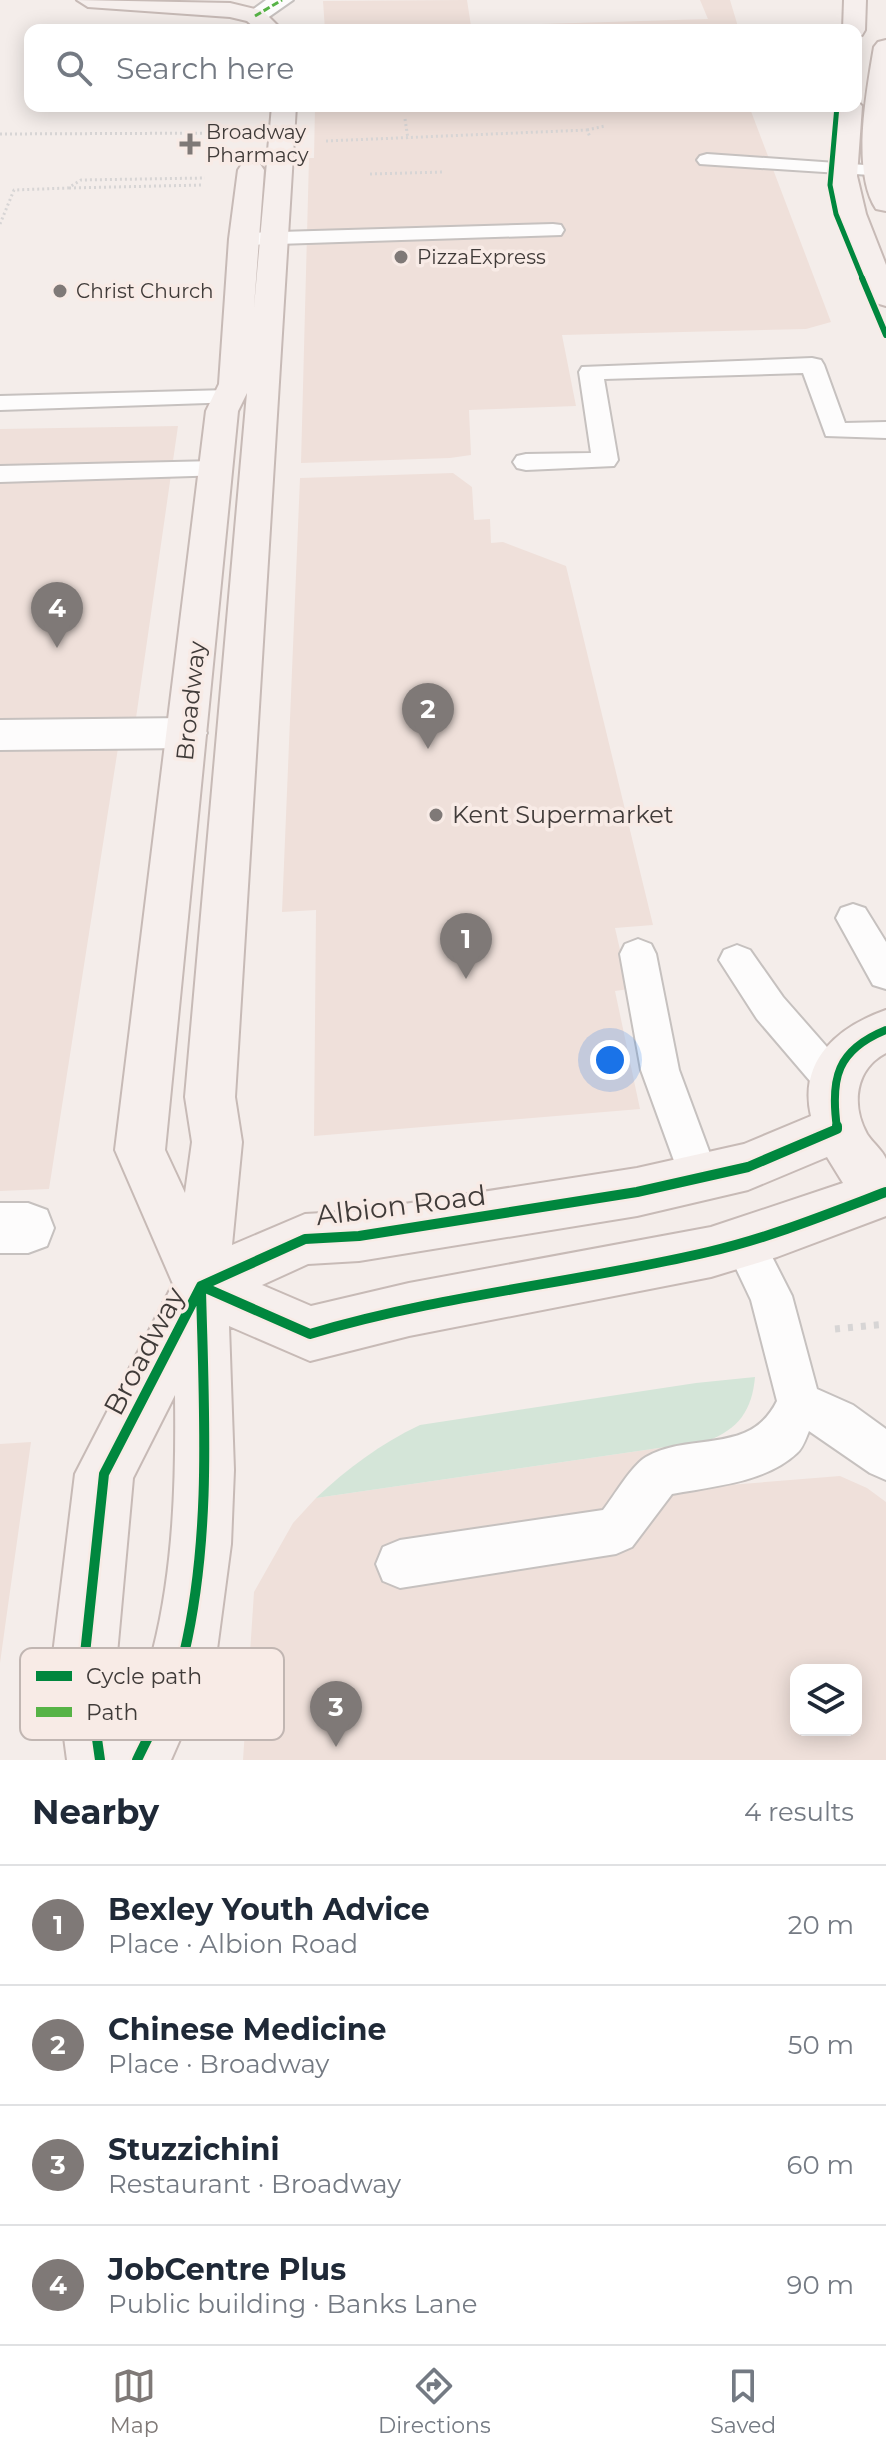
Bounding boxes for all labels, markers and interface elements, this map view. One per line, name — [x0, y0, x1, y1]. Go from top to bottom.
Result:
search box — [24, 24, 862, 112]
icon: search — [52, 46, 96, 90]
text: Search here — [116, 50, 294, 87]
place label: Broadway Pharmacy — [206, 120, 309, 167]
marker: Broadway Pharmacy — [181, 135, 199, 153]
place label: PizzaExpress — [417, 245, 546, 269]
marker: PizzaExpress — [392, 248, 410, 266]
place label: Christ Church — [76, 279, 214, 303]
marker: Christ Church — [51, 282, 69, 300]
pin: 4 — [31, 582, 83, 648]
street label: Broadway — [170, 640, 211, 762]
pin: 2 — [402, 683, 454, 749]
place label: Kent Supermarket — [452, 800, 674, 829]
marker: Kent Supermarket — [427, 806, 445, 824]
pin: 1 — [440, 913, 492, 979]
your location — [590, 1040, 630, 1080]
street label: Albion Road — [314, 1178, 488, 1232]
street label: Broadway — [96, 1280, 192, 1421]
legend — [20, 1648, 284, 1740]
text: Cycle path — [86, 1663, 202, 1690]
map controls — [790, 1664, 862, 1736]
button: layers — [790, 1664, 862, 1736]
pin: 3 — [310, 1681, 362, 1747]
text: Path — [86, 1699, 138, 1726]
text: Nearby — [32, 1791, 159, 1833]
text: 4 results — [744, 1796, 854, 1828]
text: Bexley Youth Advice — [108, 1891, 430, 1928]
text: 1 — [53, 1909, 63, 1941]
text: 20 m — [788, 1909, 854, 1941]
text: Place · Albion Road — [108, 1928, 358, 1960]
text: Chinese Medicine — [108, 2011, 386, 2048]
text: 2 — [50, 2029, 66, 2061]
text: 50 m — [788, 2029, 854, 2061]
text: Place · Broadway — [108, 2048, 329, 2080]
text: Stuzzichini — [108, 2131, 280, 2168]
text: 3 — [50, 2149, 66, 2181]
text: 60 m — [787, 2149, 854, 2181]
text: Restaurant · Broadway — [108, 2168, 401, 2200]
text: JobCentre Plus — [108, 2251, 346, 2288]
text: 4 — [49, 2269, 67, 2301]
text: 90 m — [787, 2269, 854, 2301]
text: Public building · Banks Lane — [108, 2288, 478, 2320]
tab: Map — [110, 2364, 159, 2439]
tab: Directions — [378, 2364, 491, 2439]
tab: Saved — [710, 2364, 776, 2439]

